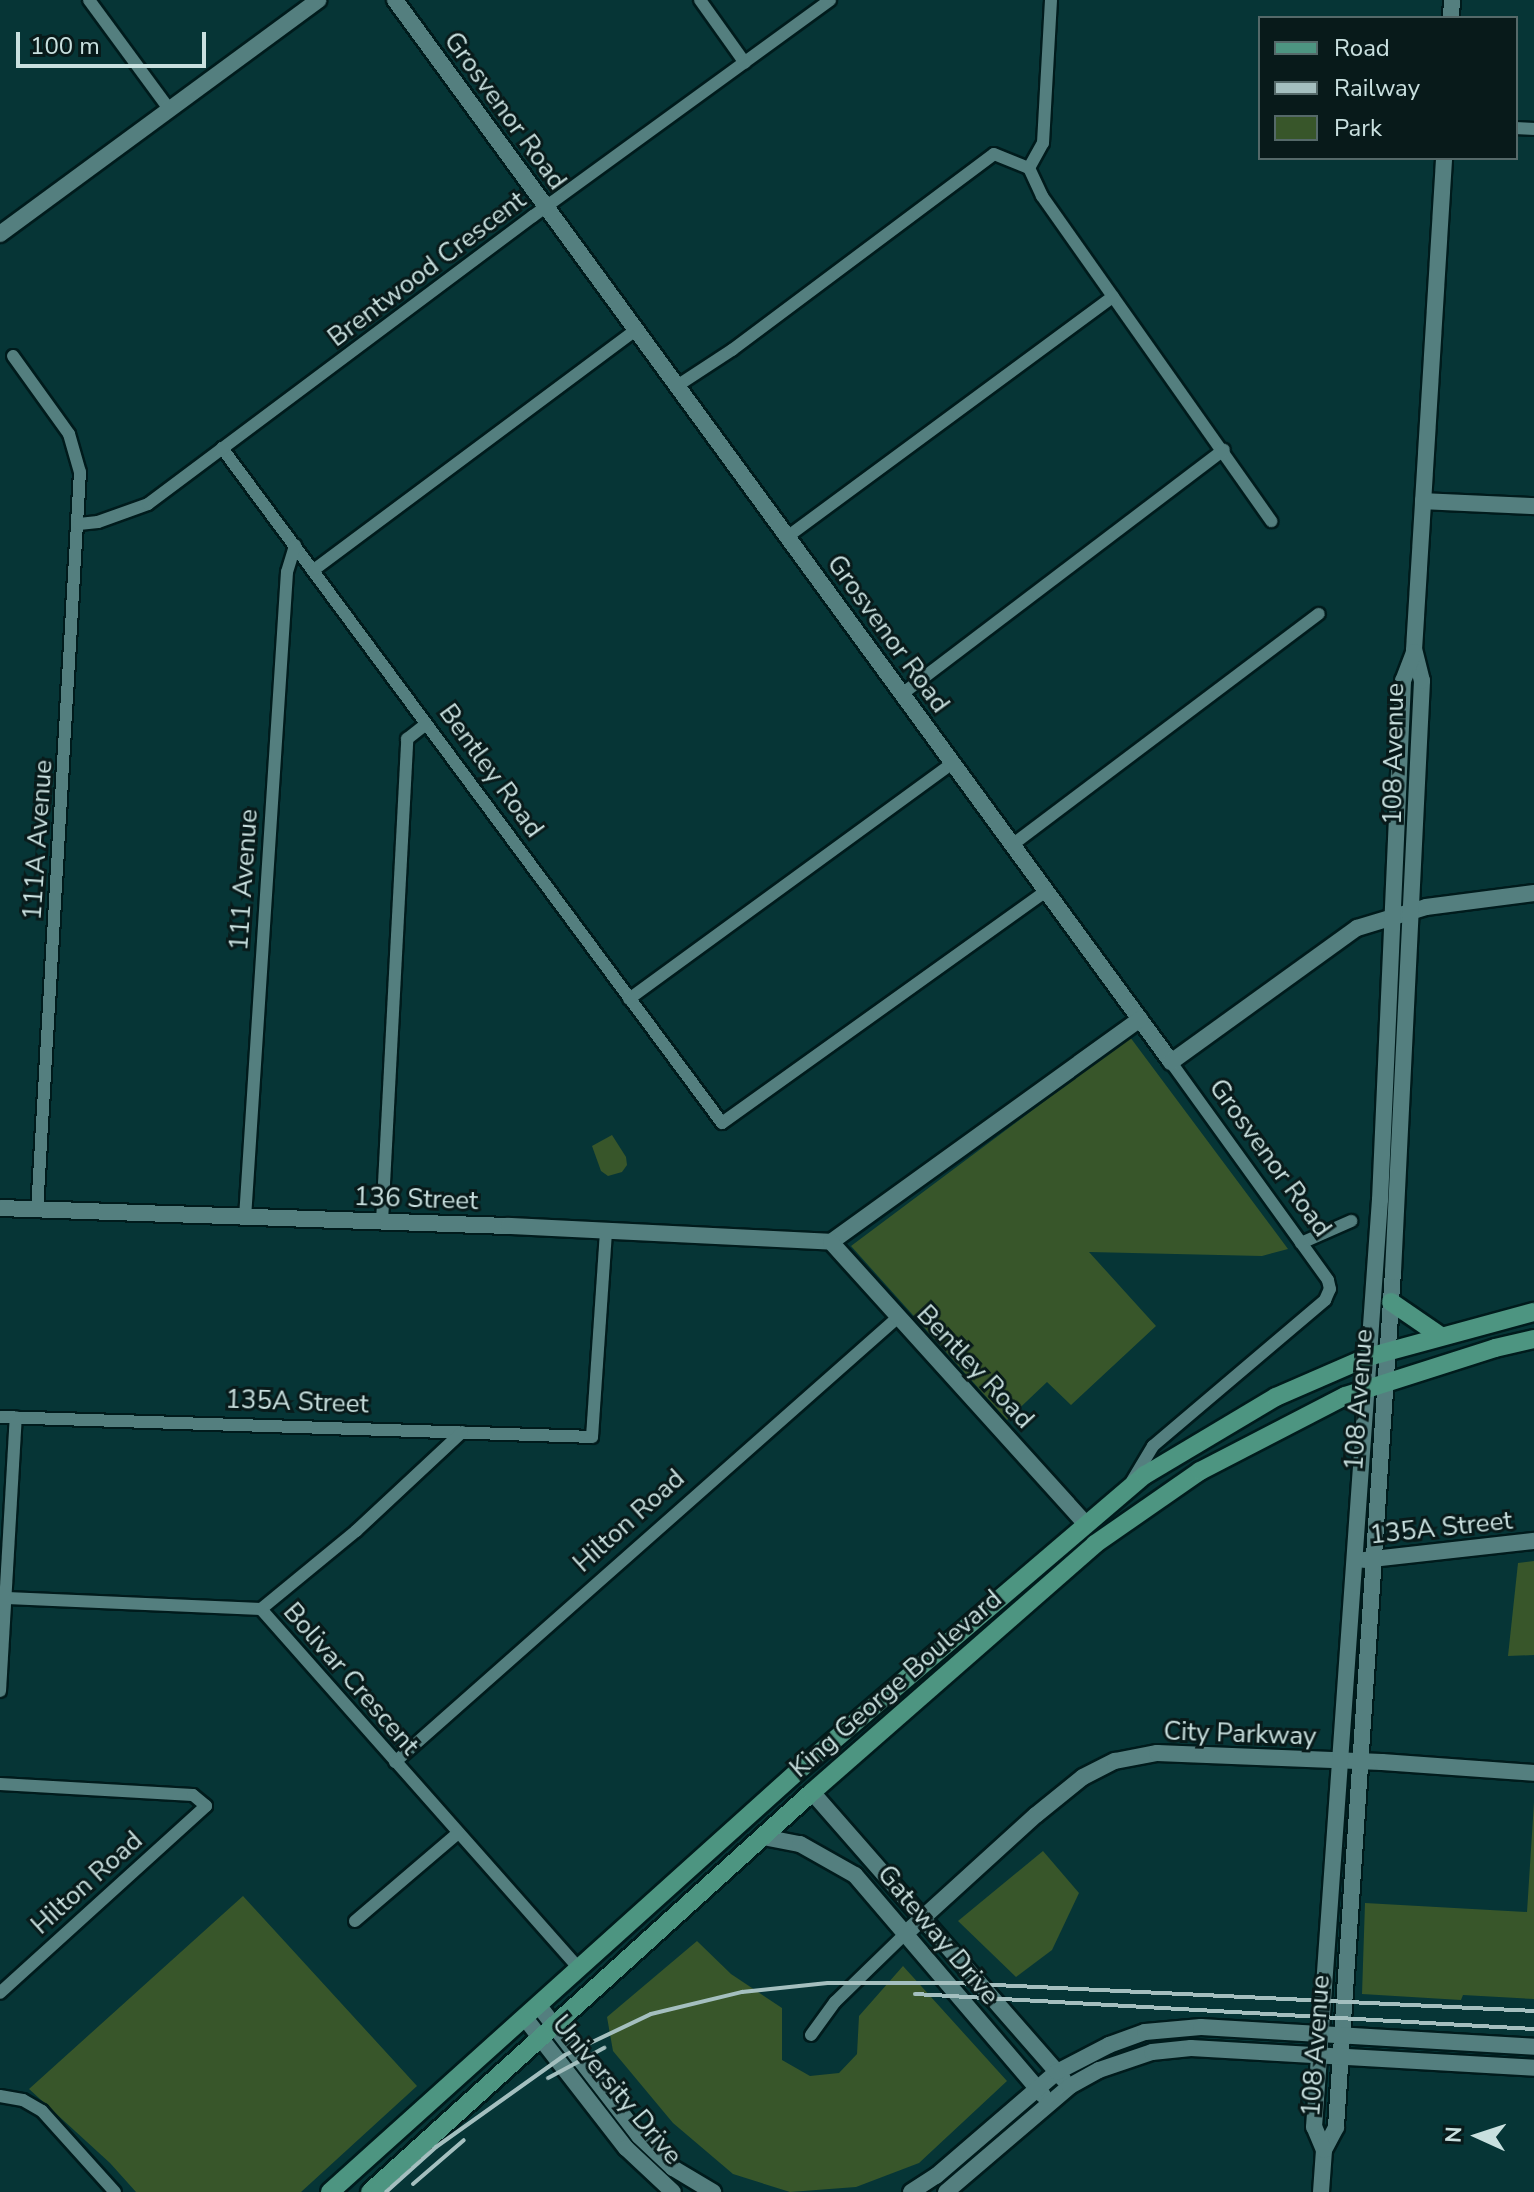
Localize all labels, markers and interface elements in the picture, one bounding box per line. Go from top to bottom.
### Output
scale bar [20,16,210,66]
legend [1258,16,1518,160]
street label: Grosvenor Road [437,26,573,196]
text: 100 m [30,30,100,62]
text: Road [1334,32,1390,64]
text: Railway [1334,72,1420,104]
text: Park [1334,112,1382,144]
street label: Brentwood Crescent [322,184,532,354]
street label: Grosvenor Road [820,549,956,719]
street label: 108 Avenue [1377,683,1411,825]
street label: Bentley Road [432,698,550,844]
street label: 111A Avenue [17,759,59,921]
street label: 111 Avenue [223,808,265,952]
street label: Grosvenor Road [1202,1073,1338,1243]
street label: 136 Street [353,1181,479,1217]
street label: Bentley Road [910,1299,1040,1435]
street label: 108 Avenue [1338,1328,1380,1472]
street label: 135A Street [225,1384,369,1420]
street label: Hilton Road [567,1463,691,1579]
street label: 135A Street [1368,1505,1514,1551]
street label: King George Boulevard [784,1584,1008,1784]
street label: Bolivar Crescent [277,1597,425,1761]
street label: City Parkway [1163,1716,1317,1752]
street label: Hilton Road [25,1825,149,1941]
street label: Gateway Drive [871,1859,1005,2011]
street label: 108 Avenue [1295,1974,1337,2118]
street label: University Drive [545,2009,689,2171]
north arrow [1438,2096,1518,2176]
text: N [1439,2126,1469,2144]

